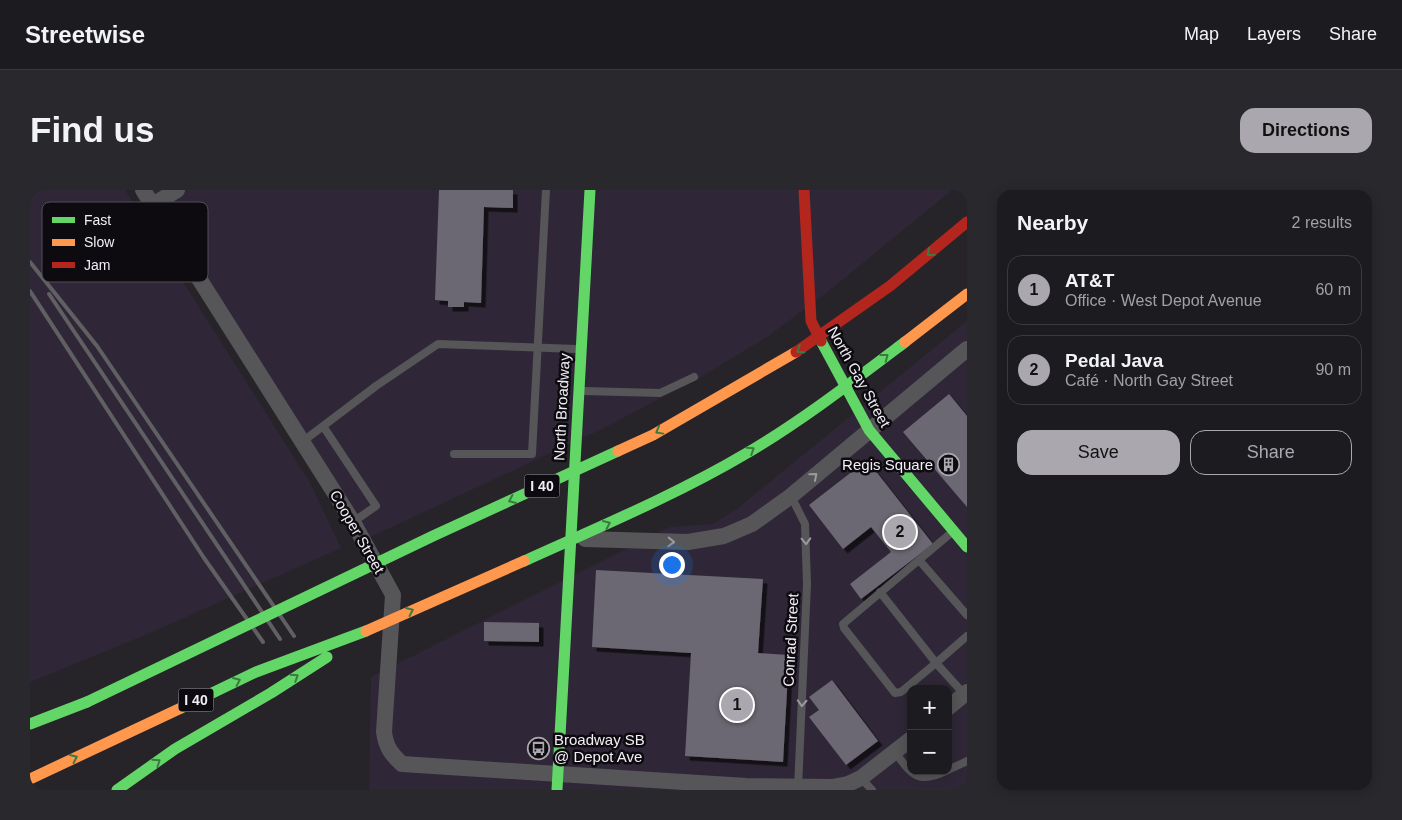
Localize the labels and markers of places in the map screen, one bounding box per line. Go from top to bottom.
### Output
building icon: Regis Square [937,453,961,477]
place label: Regis Square [842,456,933,473]
pin: 2 [884,513,916,551]
pin: 1 [721,686,753,724]
place label: Broadway SB @ Depot Ave [554,731,645,765]
bus stop icon: Broadway SB @ Depot Ave [526,737,550,761]

